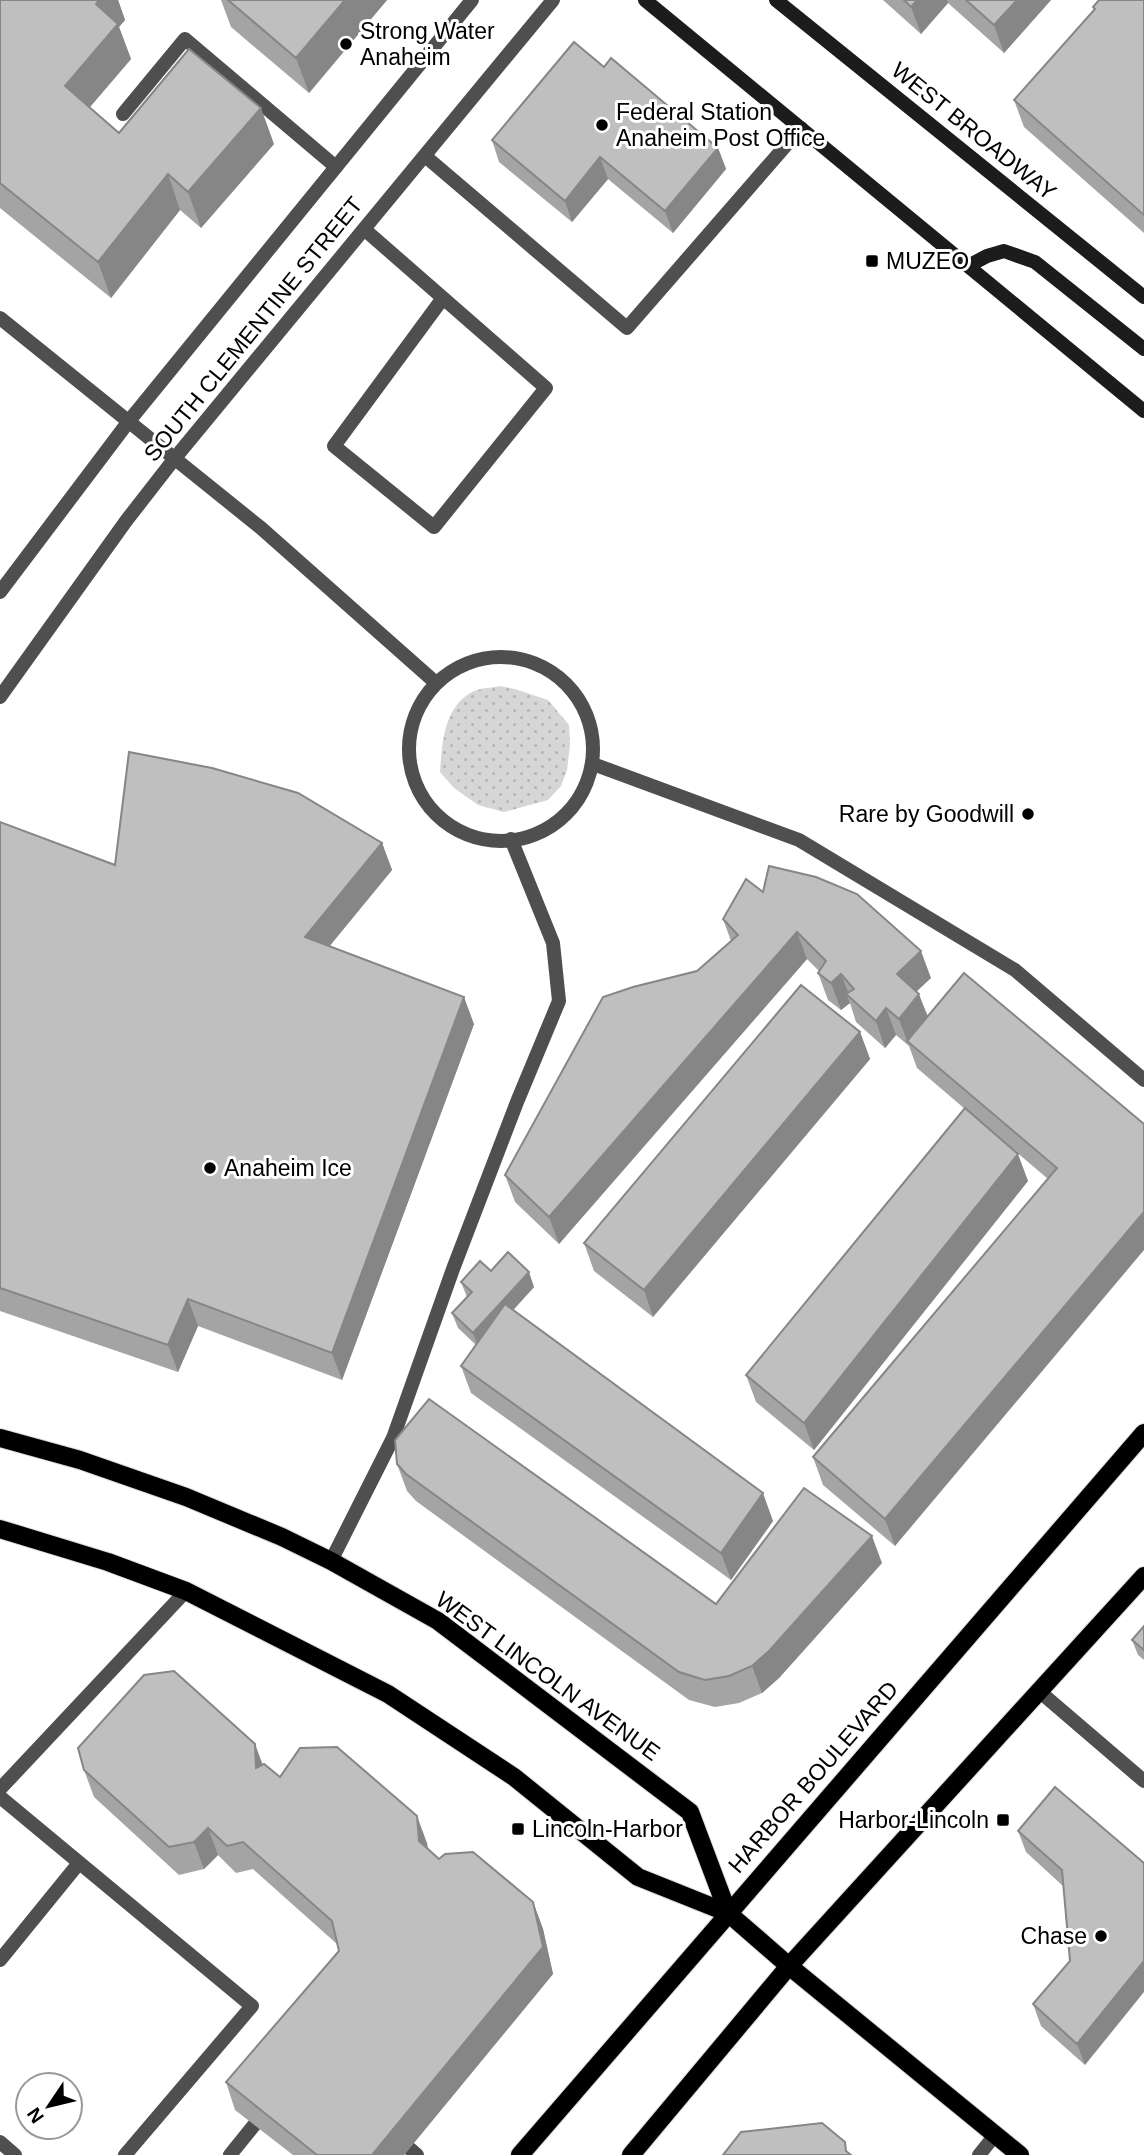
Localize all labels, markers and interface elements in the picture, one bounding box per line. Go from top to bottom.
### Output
place label: Strong Water Anaheim [360,18,495,70]
marker: Strong Water Anaheim [338,36,354,52]
street label: WEST BROADWAY [887,57,1061,205]
place label: Federal Station Anaheim Post Office [616,99,825,151]
marker: Federal Station Anaheim Post Office [594,117,610,133]
street label: SOUTH CLEMENTINE STREET [138,192,368,466]
place label: MUZEO [886,248,969,274]
marker: MUZEO [864,253,880,269]
place label: Rare by Goodwill [839,801,1014,827]
marker: Rare by Goodwill [1020,806,1036,822]
place label: Anaheim Ice [224,1155,352,1181]
marker: Anaheim Ice [202,1160,218,1176]
street label: WEST LINCOLN AVENUE [431,1586,665,1766]
street label: HARBOR BOULEVARD [723,1676,903,1878]
place label: Harbor-Lincoln [838,1807,989,1833]
marker: Harbor-Lincoln [995,1812,1011,1828]
place label: Lincoln-Harbor [532,1816,683,1842]
marker: Lincoln-Harbor [510,1821,526,1837]
place label: Chase [1021,1923,1087,1949]
marker: Chase [1093,1928,1109,1944]
north arrow [14,2071,84,2141]
text: N [23,2104,48,2127]

